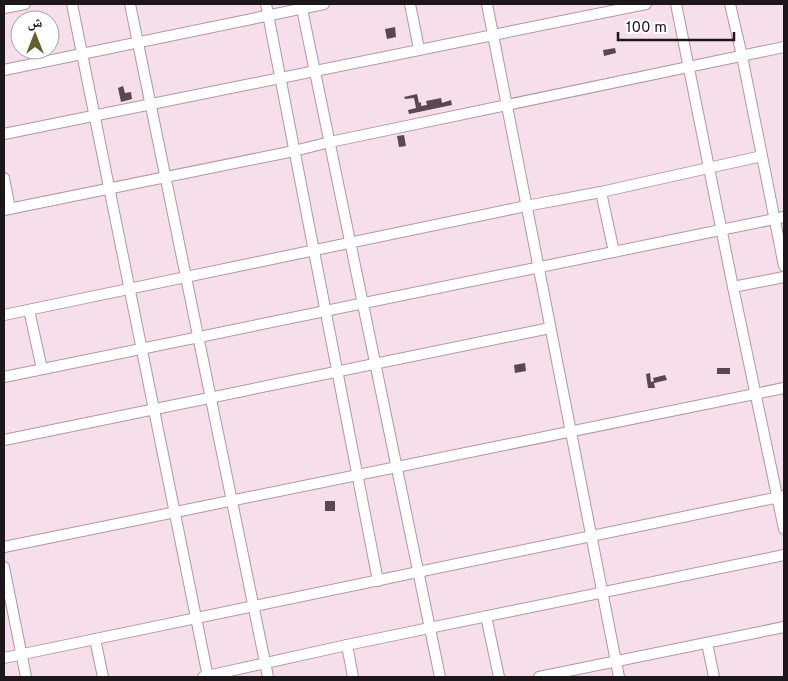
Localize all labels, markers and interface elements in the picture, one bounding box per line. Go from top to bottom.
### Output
north arrow [10,10,60,60]
scale bar [618,10,734,42]
text: ش [28,15,43,32]
text: 100 m [626,19,667,38]

